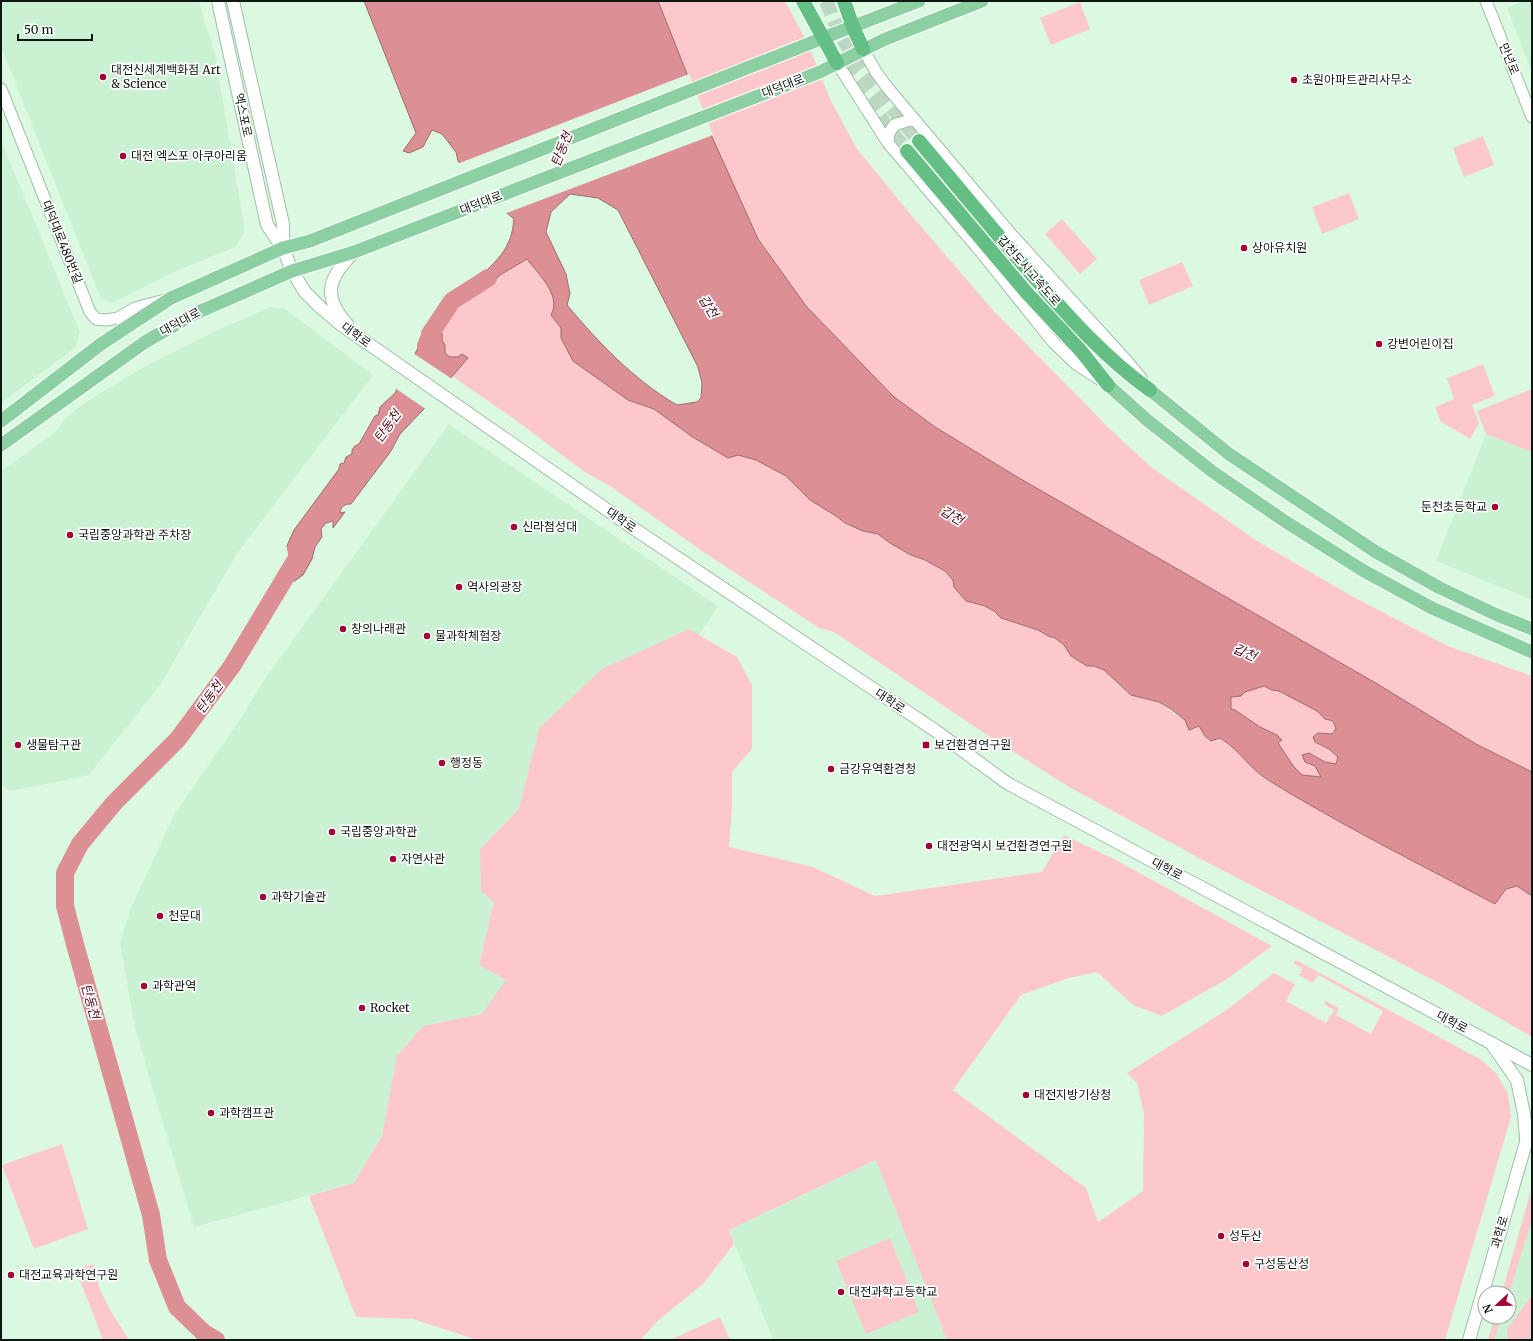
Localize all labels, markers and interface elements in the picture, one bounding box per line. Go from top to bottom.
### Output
scale bar [18,16,92,42]
text: 50 m [24,22,53,37]
street label: 만년로 [1496,41,1523,77]
place label: 대전신세계백화점 Art & Science [111,62,221,91]
street label: 대덕대로 [760,71,806,100]
marker: 대전신세계백화점 Art & Science [98,72,108,82]
place label: 초원아파트관리사무소 [1302,72,1412,87]
marker: 초원아파트관리사무소 [1289,75,1299,85]
street label: 엑스포로 [232,92,255,138]
water label: 탄동천 [547,128,576,169]
place label: 대전 엑스포 아쿠아리움 [131,148,247,163]
marker: 대전 엑스포 아쿠아리움 [118,151,128,161]
street label: 대덕대로 [458,188,504,217]
street label: 대덕대로480번길 [39,198,86,286]
street label: 갑천도시고속도로 [995,232,1064,309]
place label: 상아유치원 [1252,240,1307,255]
marker: 상아유치원 [1239,243,1249,253]
water label: 갑천 [695,292,723,322]
street label: 대덕대로 [157,305,203,339]
street label: 대학로 [338,319,374,350]
place label: 강변어린이집 [1387,336,1453,351]
marker: 강변어린이집 [1374,339,1384,349]
water label: 탄동천 [370,406,405,446]
place label: 둔천초등학교 [1421,499,1487,514]
water label: 갑천 [937,502,967,529]
marker: 둔천초등학교 [1490,502,1500,512]
street label: 대학로 [603,504,639,535]
place label: 신라첨성대 [522,519,577,534]
marker: 신라첨성대 [509,522,519,532]
place label: 국립중앙과학관 주차장 [78,527,191,542]
marker: 국립중앙과학관 주차장 [65,530,75,540]
place label: 역사의광장 [467,579,522,594]
marker: 역사의광장 [454,582,464,592]
place label: 창의나래관 [351,621,406,636]
marker: 창의나래관 [338,624,348,634]
place label: 물과학체험장 [435,628,501,643]
marker: 물과학체험장 [422,631,432,641]
water label: 갑천 [1230,640,1260,666]
water label: 탄동천 [192,677,227,717]
street label: 대학로 [872,685,908,716]
place label: 생물탐구관 [26,737,81,752]
place label: 보건환경연구원 [934,737,1011,752]
marker: 생물탐구관 [13,740,23,750]
marker: 보건환경연구원 [921,740,931,750]
place label: 행정동 [450,755,483,770]
marker: 행정동 [437,758,447,768]
place label: 금강유역환경청 [839,761,916,776]
marker: 금강유역환경청 [826,764,836,774]
place label: 국립중앙과학관 [340,824,417,839]
marker: 국립중앙과학관 [327,827,337,837]
place label: 대전광역시 보건환경연구원 [937,838,1072,853]
marker: 대전광역시 보건환경연구원 [924,841,934,851]
place label: 자연사관 [401,851,445,866]
marker: 자연사관 [388,854,398,864]
street label: 대학로 [1149,854,1185,883]
place label: 과학기술관 [271,889,326,904]
marker: 과학기술관 [258,892,268,902]
place label: 천문대 [168,908,201,923]
marker: 천문대 [155,911,165,921]
place label: 과학관역 [152,978,196,993]
marker: 과학관역 [139,981,149,991]
water label: 탄동천 [77,982,104,1022]
place label: Rocket [370,1000,410,1015]
marker: Rocket [357,1003,367,1013]
street label: 대학로 [1434,1007,1470,1036]
place label: 대전지방기상청 [1034,1087,1111,1102]
marker: 대전지방기상청 [1021,1090,1031,1100]
place label: 과학캠프관 [219,1105,274,1120]
marker: 과학캠프관 [206,1108,216,1118]
street label: 과학로 [1488,1214,1511,1250]
place label: 성두산 [1229,1228,1262,1243]
marker: 성두산 [1216,1231,1226,1241]
place label: 구성동산성 [1254,1256,1309,1271]
marker: 구성동산성 [1241,1259,1251,1269]
place label: 대전교육과학연구원 [19,1267,118,1282]
marker: 대전교육과학연구원 [6,1270,16,1280]
place label: 대전과학고등학교 [849,1284,937,1299]
north arrow [1477,1285,1517,1325]
marker: 대전과학고등학교 [836,1287,846,1297]
text: N [1479,1302,1496,1315]

